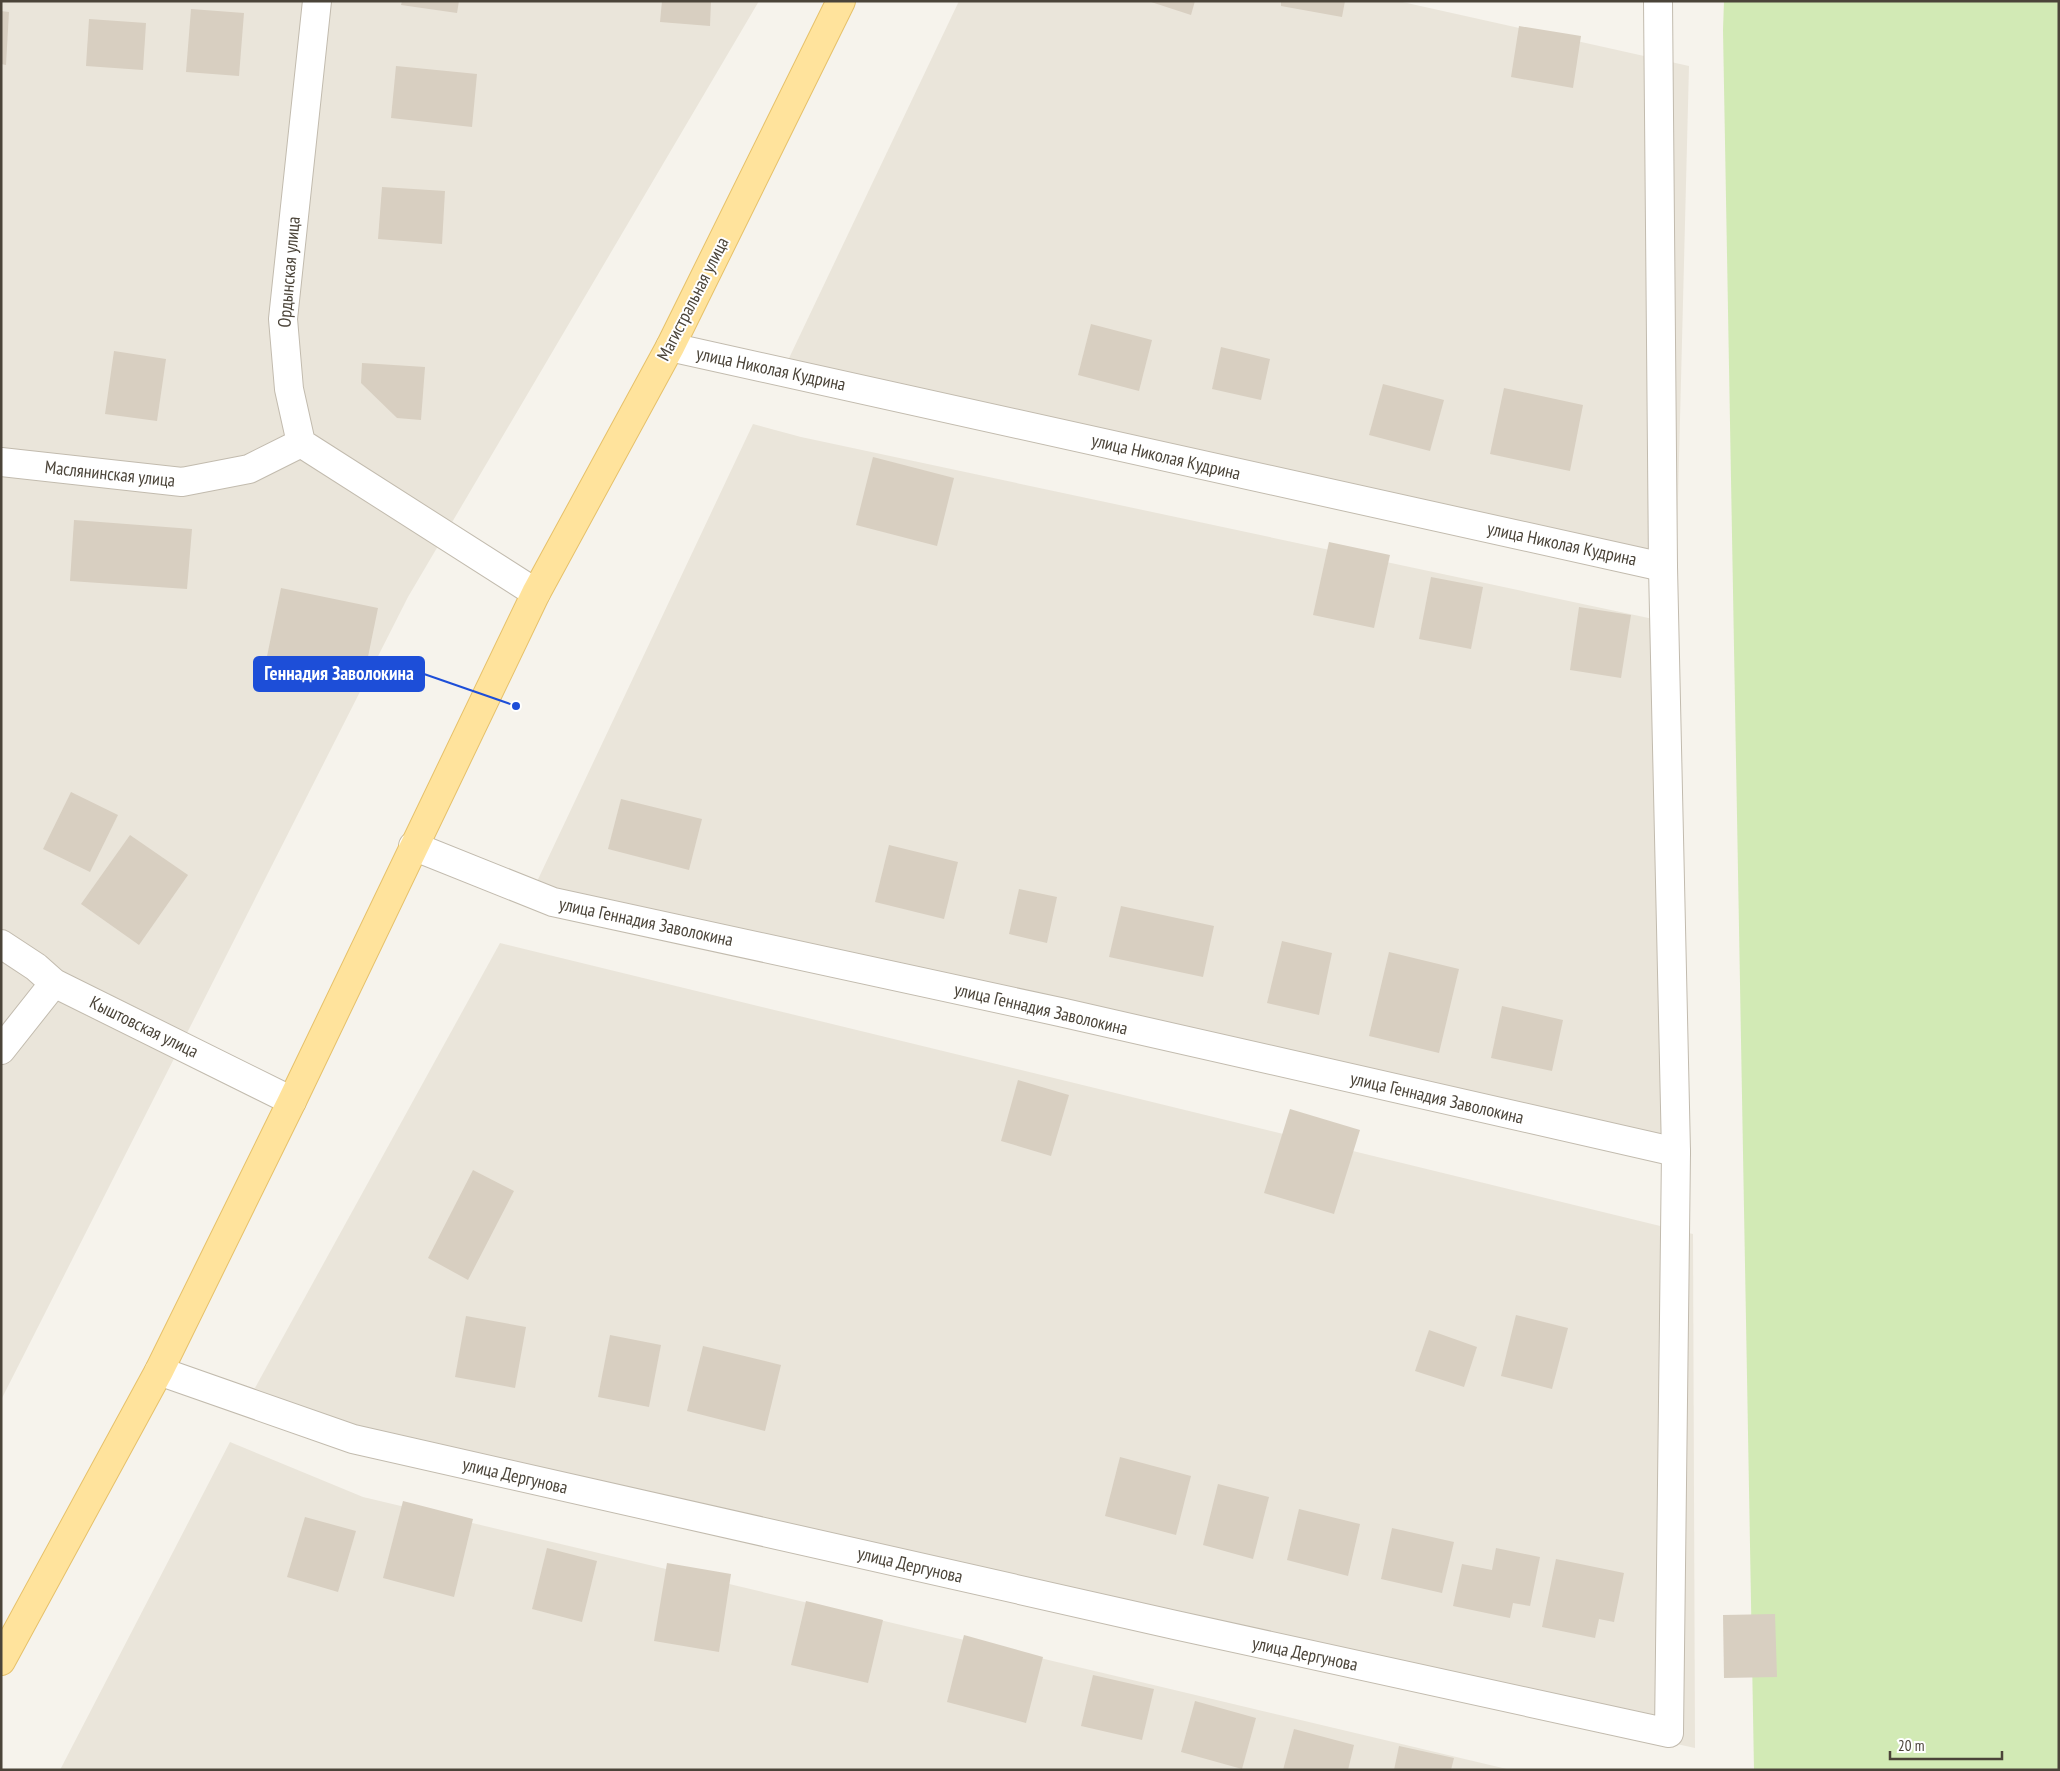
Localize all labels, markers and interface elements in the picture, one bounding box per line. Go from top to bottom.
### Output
street label: Ордынская улица [272,216,305,328]
street label: Магистральная улица [652,233,734,364]
street label: улица Николая Кудрина [694,341,848,396]
street label: улица Николая Кудрина [1089,428,1243,485]
street label: Маслянинская улица [44,455,176,492]
street label: улица Николая Кудрина [1485,516,1639,571]
callout: Геннадия Заволокина [254,657,424,691]
text: Геннадия Заволокина [264,661,414,685]
street label: улица Геннадия Заволокина [557,892,735,951]
street label: улица Геннадия Заволокина [952,977,1130,1040]
street label: Кыштовская улица [86,990,202,1063]
street label: улица Геннадия Заволокина [1348,1066,1526,1129]
street label: улица Дергунова [460,1452,570,1499]
street label: улица Дергунова [855,1541,965,1588]
street label: улица Дергунова [1250,1631,1360,1676]
scale bar [1890,1728,2002,1760]
text: 20 m [1898,1736,1924,1755]

